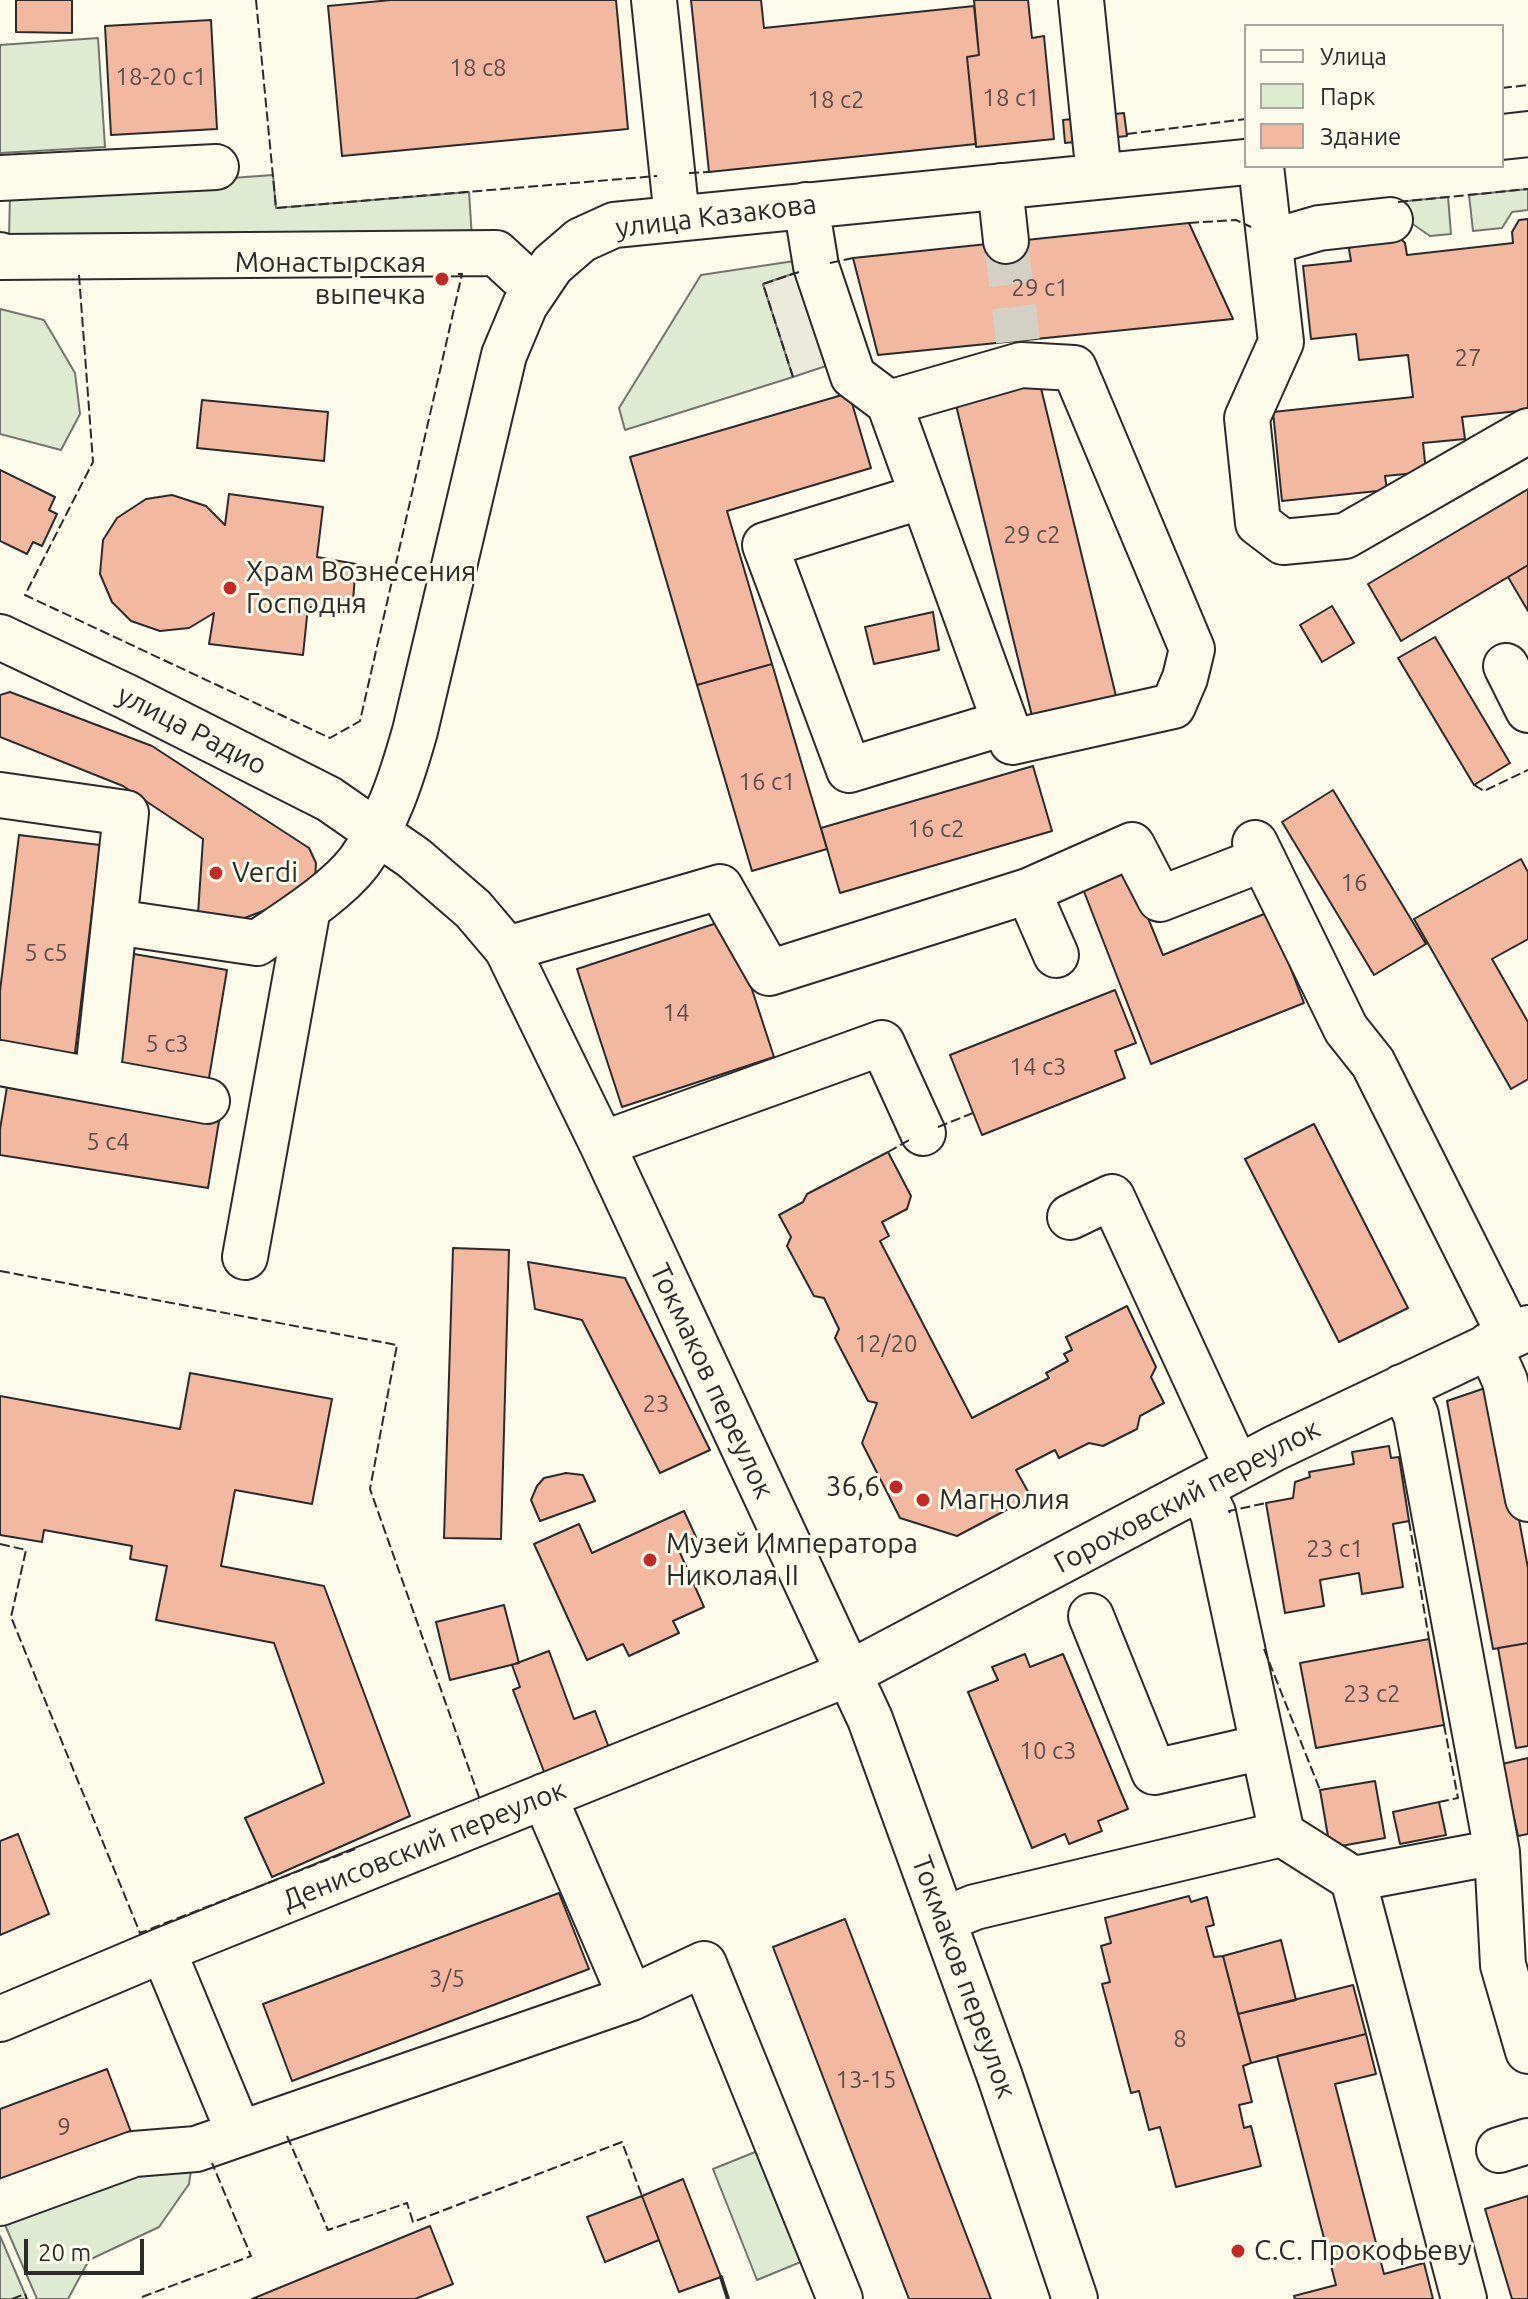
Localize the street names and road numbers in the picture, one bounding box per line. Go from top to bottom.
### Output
street label: улица Казакова [614,187,818,245]
street label: улица Радио [112,678,272,782]
street label: Токмаков переулок [643,1258,781,1504]
street label: Гороховский переулок [1048,1412,1326,1580]
street label: Денисовский переулок [277,1773,571,1917]
street label: Токмаков переулок [905,1851,1023,2103]

